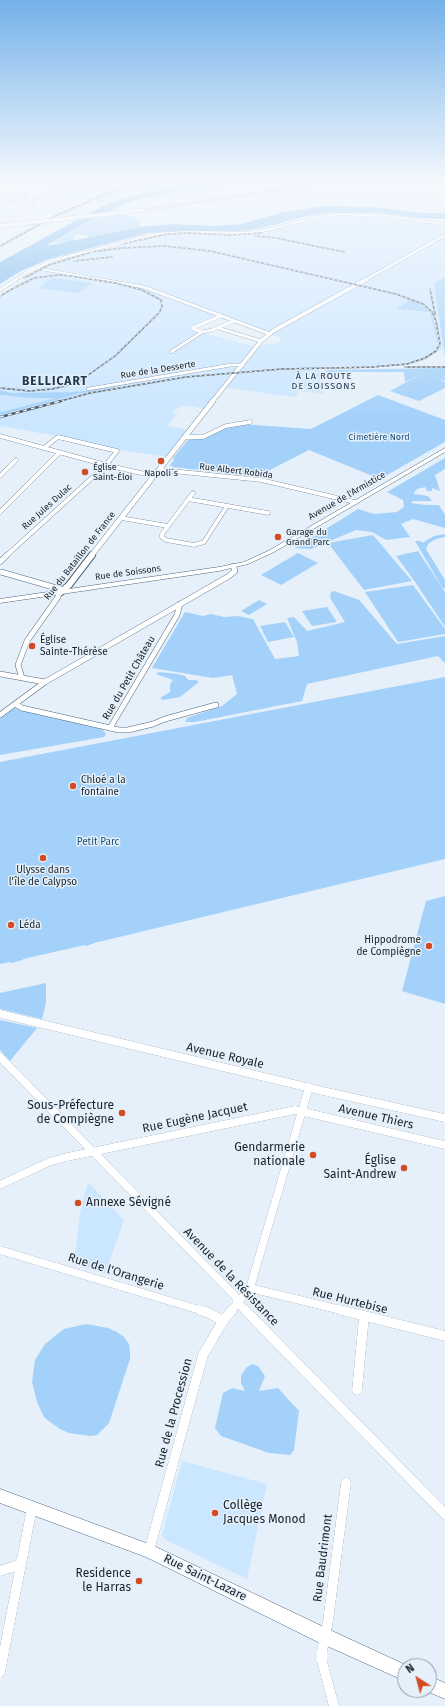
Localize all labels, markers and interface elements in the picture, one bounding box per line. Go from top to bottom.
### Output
street label: Rue de la Desserte [120,359,196,381]
district label: À LA ROUTE DE SOISSONS [292,371,356,392]
district label: BELLICART [22,375,88,389]
park label: Cimetière Nord [348,432,410,442]
marker: Napoli´s [156,456,166,466]
street label: Rue Albert Robida [199,461,273,481]
place label: Église Saint-Éloi [93,462,132,483]
marker: Église Saint-Éloi [80,467,90,477]
place label: Napoli´s [144,468,178,478]
street label: Avenue de l'Armistice [307,470,387,522]
street label: Rue Jules Dulac [20,482,74,532]
street label: Rue du Bataillon de France [42,510,118,602]
place label: Garage du Grand Parc [286,527,330,548]
marker: Garage du Grand Parc [273,532,283,542]
street label: Rue de Soissons [94,563,162,583]
place label: Église Sainte-Thérèse [40,634,108,658]
street label: Rue du Petit Château [100,634,158,722]
marker: Église Sainte-Thérèse [27,641,37,651]
place label: Chloé a la fontaine [81,774,126,798]
marker: Chloé a la fontaine [68,781,78,791]
park label: Petit Parc [77,836,119,848]
marker: Ulysse dans l'île de Calypso [38,853,48,863]
place label: Ulysse dans l'île de Calypso [9,864,77,888]
place label: Léda [19,919,41,931]
marker: Léda [6,920,16,930]
place label: Hippodrome de Compiègne [356,934,421,958]
marker: Hippodrome de Compiègne [424,941,434,951]
street label: Avenue Royale [185,1040,265,1072]
place label: Sous-Préfecture de Compiègne [27,1099,114,1127]
street label: Rue Eugène Jacquet [141,1100,249,1136]
street label: Avenue Thiers [337,1101,415,1133]
marker: Sous-Préfecture de Compiègne [117,1108,127,1118]
place label: Gendarmerie nationale [234,1141,305,1169]
marker: Gendarmerie nationale [308,1150,318,1160]
place label: Église Saint-Andrew [323,1154,396,1182]
marker: Église Saint-Andrew [399,1163,409,1173]
place label: Annexe Sévigné [86,1196,171,1210]
marker: Annexe Sévigné [73,1198,83,1208]
street label: Avenue de la Résistance [180,1225,282,1329]
street label: Rue de l'Orangerie [66,1250,166,1294]
street label: Rue Hurtebise [311,1285,389,1317]
street label: Rue de la Procession [152,1357,196,1469]
place label: Collège Jacques Monod [223,1499,306,1527]
marker: Collège Jacques Monod [210,1508,220,1518]
street label: Rue Baudrimont [310,1513,336,1603]
street label: Rue Saint-Lazare [161,1552,249,1604]
place label: Residence le Harras [76,1567,131,1595]
marker: Residence le Harras [134,1576,144,1586]
north arrow [397,1658,437,1698]
text: N [403,1661,417,1676]

